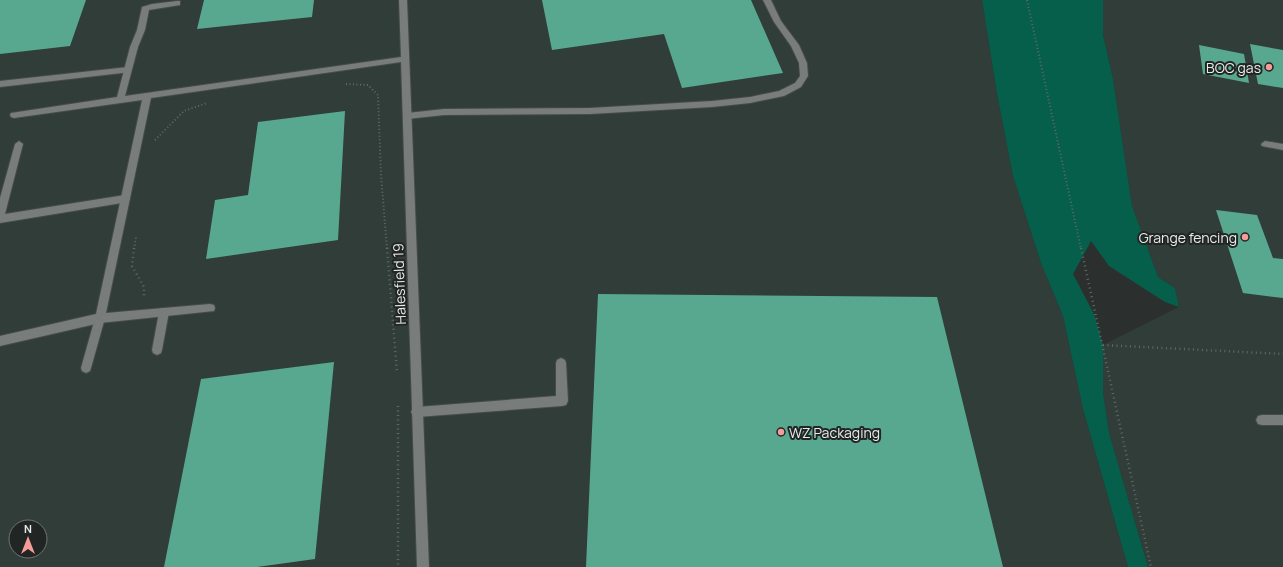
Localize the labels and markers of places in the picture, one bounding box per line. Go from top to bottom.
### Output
place label: BOC gas [1206,58,1261,77]
marker: BOC gas [1264,62,1274,72]
place label: Grange fencing [1139,228,1237,247]
marker: Grange fencing [1240,232,1250,242]
place label: WZ Packaging [789,423,880,442]
marker: WZ Packaging [776,427,786,437]

